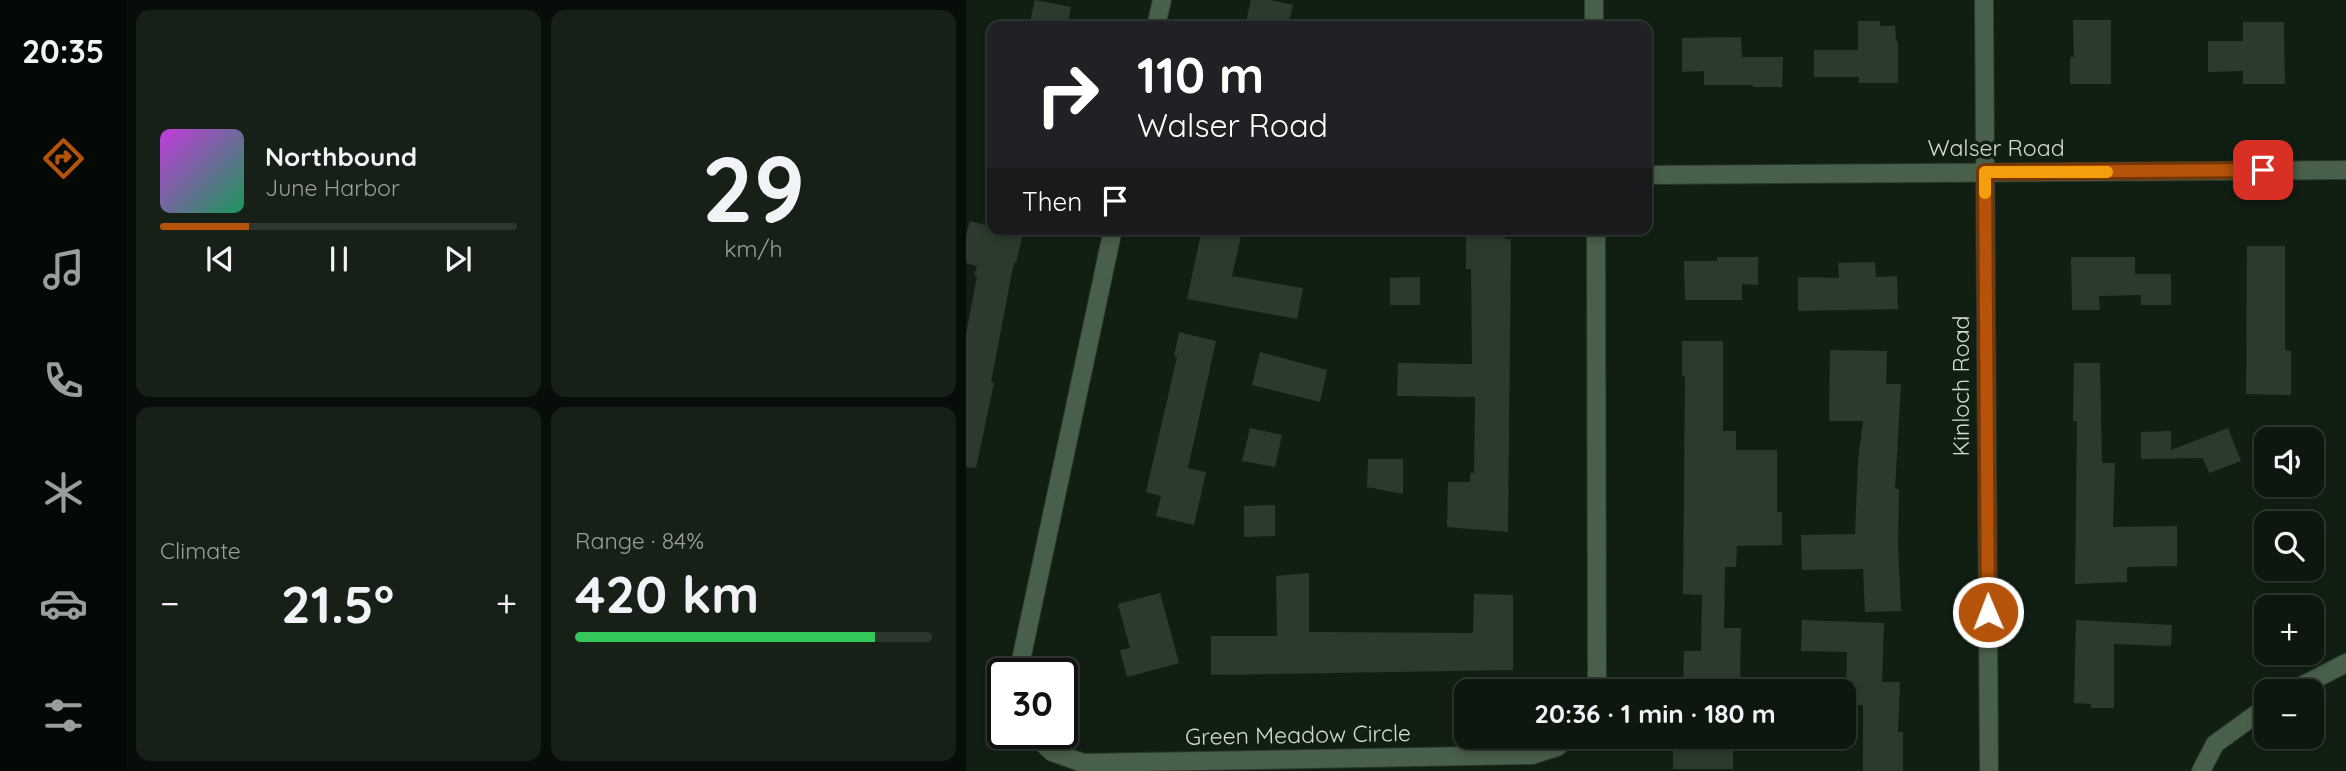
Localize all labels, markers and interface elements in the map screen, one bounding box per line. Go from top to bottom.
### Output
text: 20:35 [22,31,104,71]
text: 110 m [1137,44,1264,105]
icon: right [1022,49,1113,140]
text: Walser Road [1137,105,1328,145]
text: 29 [702,131,805,245]
street label: Walser Road [1927,133,2065,162]
icon: directions [39,134,88,183]
text: Northbound [265,140,417,173]
pin [2233,140,2293,200]
icon: arrive [2244,151,2282,189]
text: June Harbor [265,173,400,202]
icon: arrive [1096,182,1134,220]
text: Then [1022,185,1082,218]
text: km/h [724,234,783,263]
icon: previous [201,240,239,278]
icon: pause [320,240,358,278]
icon: next [439,240,477,278]
icon: music [39,245,88,294]
street label: Kinloch Road [1946,315,1975,457]
icon: phone [39,356,88,405]
map controls [2254,427,2324,749]
button: sound [2254,427,2324,497]
icon: climate [39,468,88,517]
button: search [2254,511,2324,581]
text: Range · 84% [575,526,704,555]
text: Climate [160,536,241,565]
text: 420 km [575,561,759,626]
text: 21.5° [281,571,394,636]
position arrow [1951,575,2025,649]
icon: car [39,579,88,628]
text: − [160,579,180,627]
text: + [496,579,517,627]
button: + [2254,595,2324,665]
speed limit sign: 30 [987,658,1078,749]
button: − [2254,679,2324,749]
icon: filters [39,691,88,740]
text: 20:36 · 1 min · 180 m [1534,697,1776,730]
street label: Green Meadow Circle [1185,718,1411,751]

